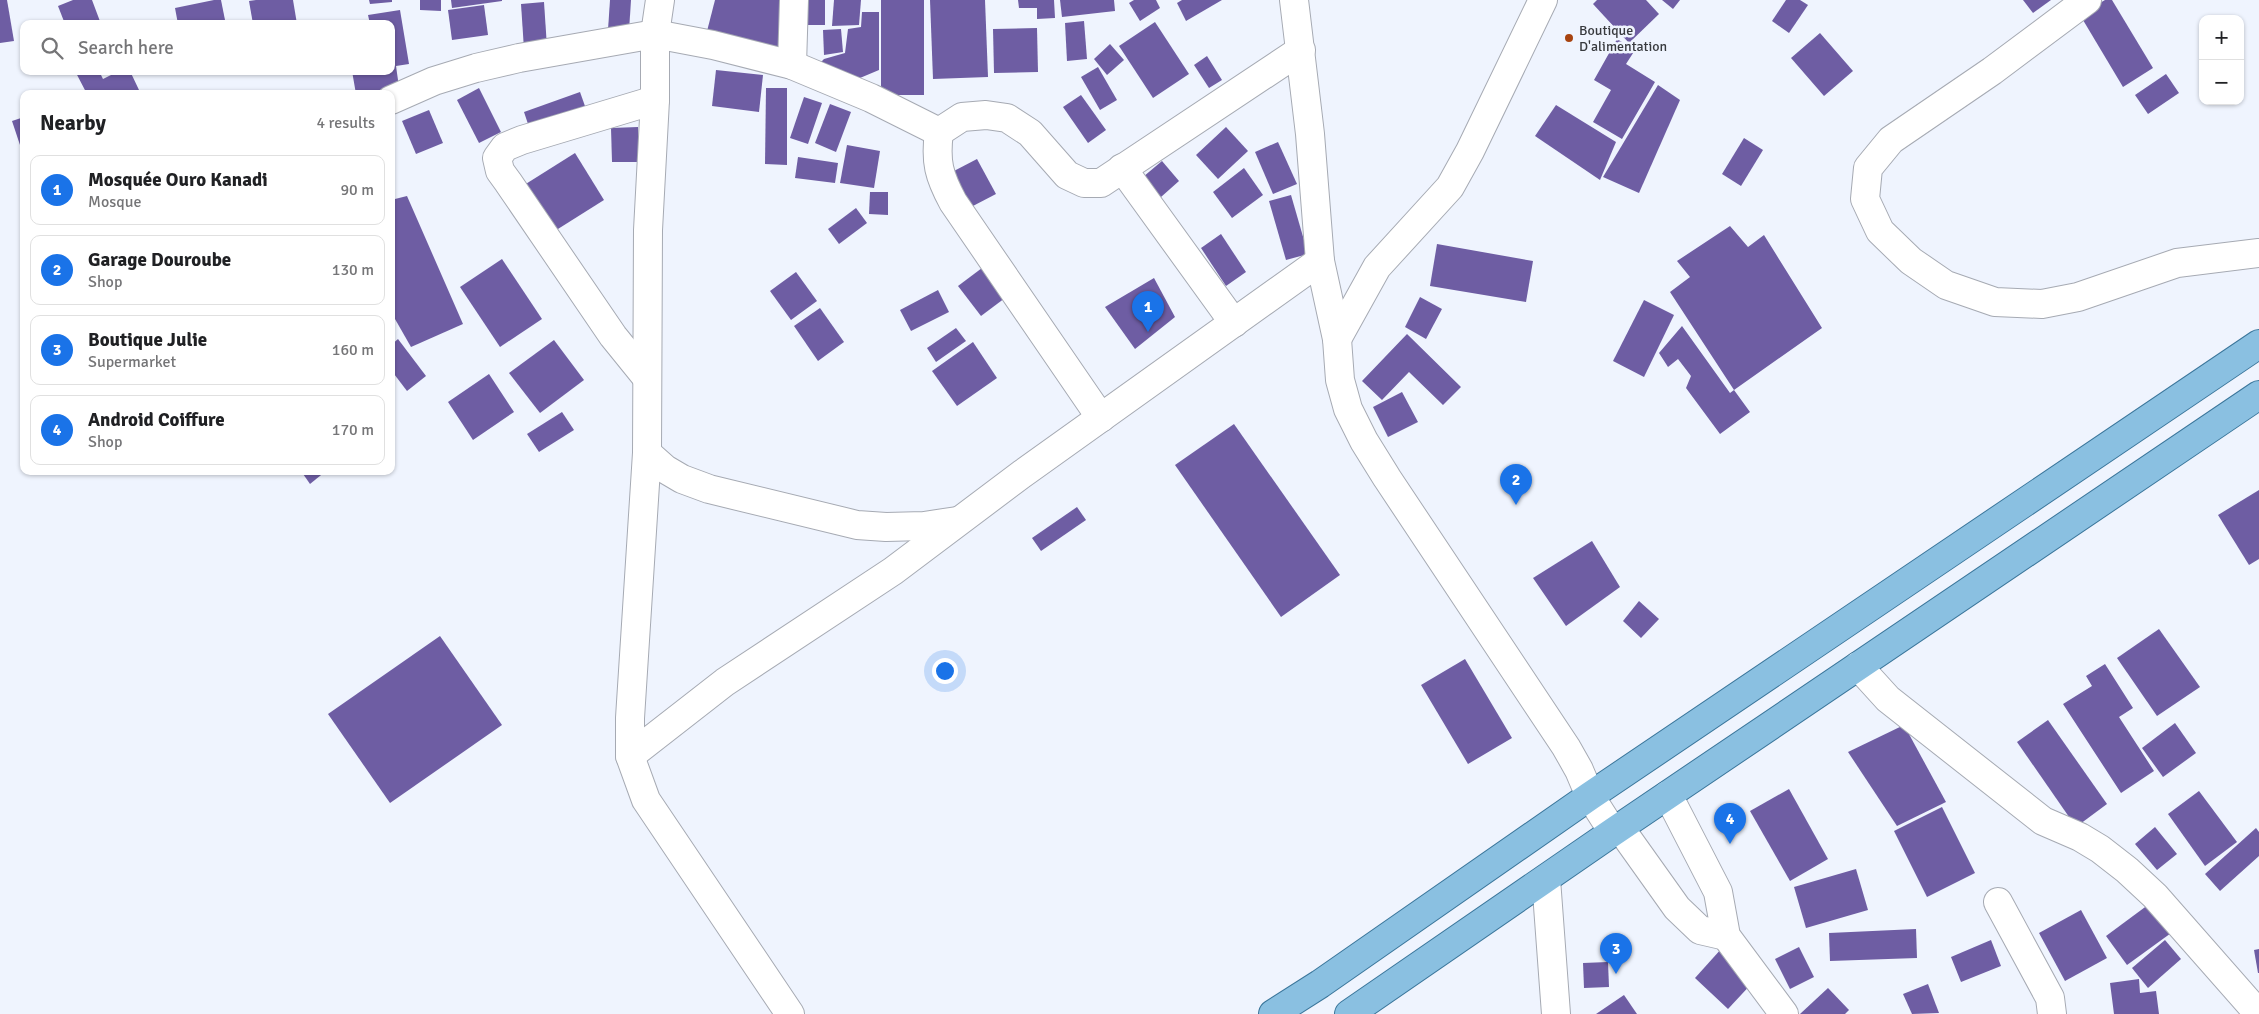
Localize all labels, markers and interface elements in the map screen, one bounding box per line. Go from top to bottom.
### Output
map controls [2199,15,2244,105]
button: + [2199,15,2244,60]
search box [20,20,395,75]
place label: Boutique D'alimentation [1579,22,1667,55]
marker: Boutique D'alimentation [1563,32,1575,44]
icon: search [38,34,66,62]
text: Search here [78,36,174,60]
button: − [2199,60,2244,105]
text: Nearby [40,110,106,136]
text: 4 results [316,113,375,133]
text: Mosquée Ouro Kanadi [88,168,268,192]
text: 1 [53,180,61,200]
text: 90 m [340,180,374,200]
text: Mosque [88,192,141,212]
text: Garage Douroube [88,248,231,272]
text: 2 [53,260,61,280]
text: 130 m [332,260,374,280]
text: Shop [88,272,122,292]
pin: 1 [1132,291,1164,332]
text: Boutique Julie [88,328,207,352]
text: 3 [53,340,61,360]
text: 160 m [332,340,374,360]
text: Supermarket [88,352,176,372]
text: Android Coiffure [88,408,225,432]
text: 4 [53,420,61,440]
text: 170 m [332,420,374,440]
text: Shop [88,432,122,452]
pin: 2 [1500,464,1532,505]
your location [932,658,958,684]
pin: 4 [1714,803,1746,844]
pin: 3 [1600,933,1632,974]

